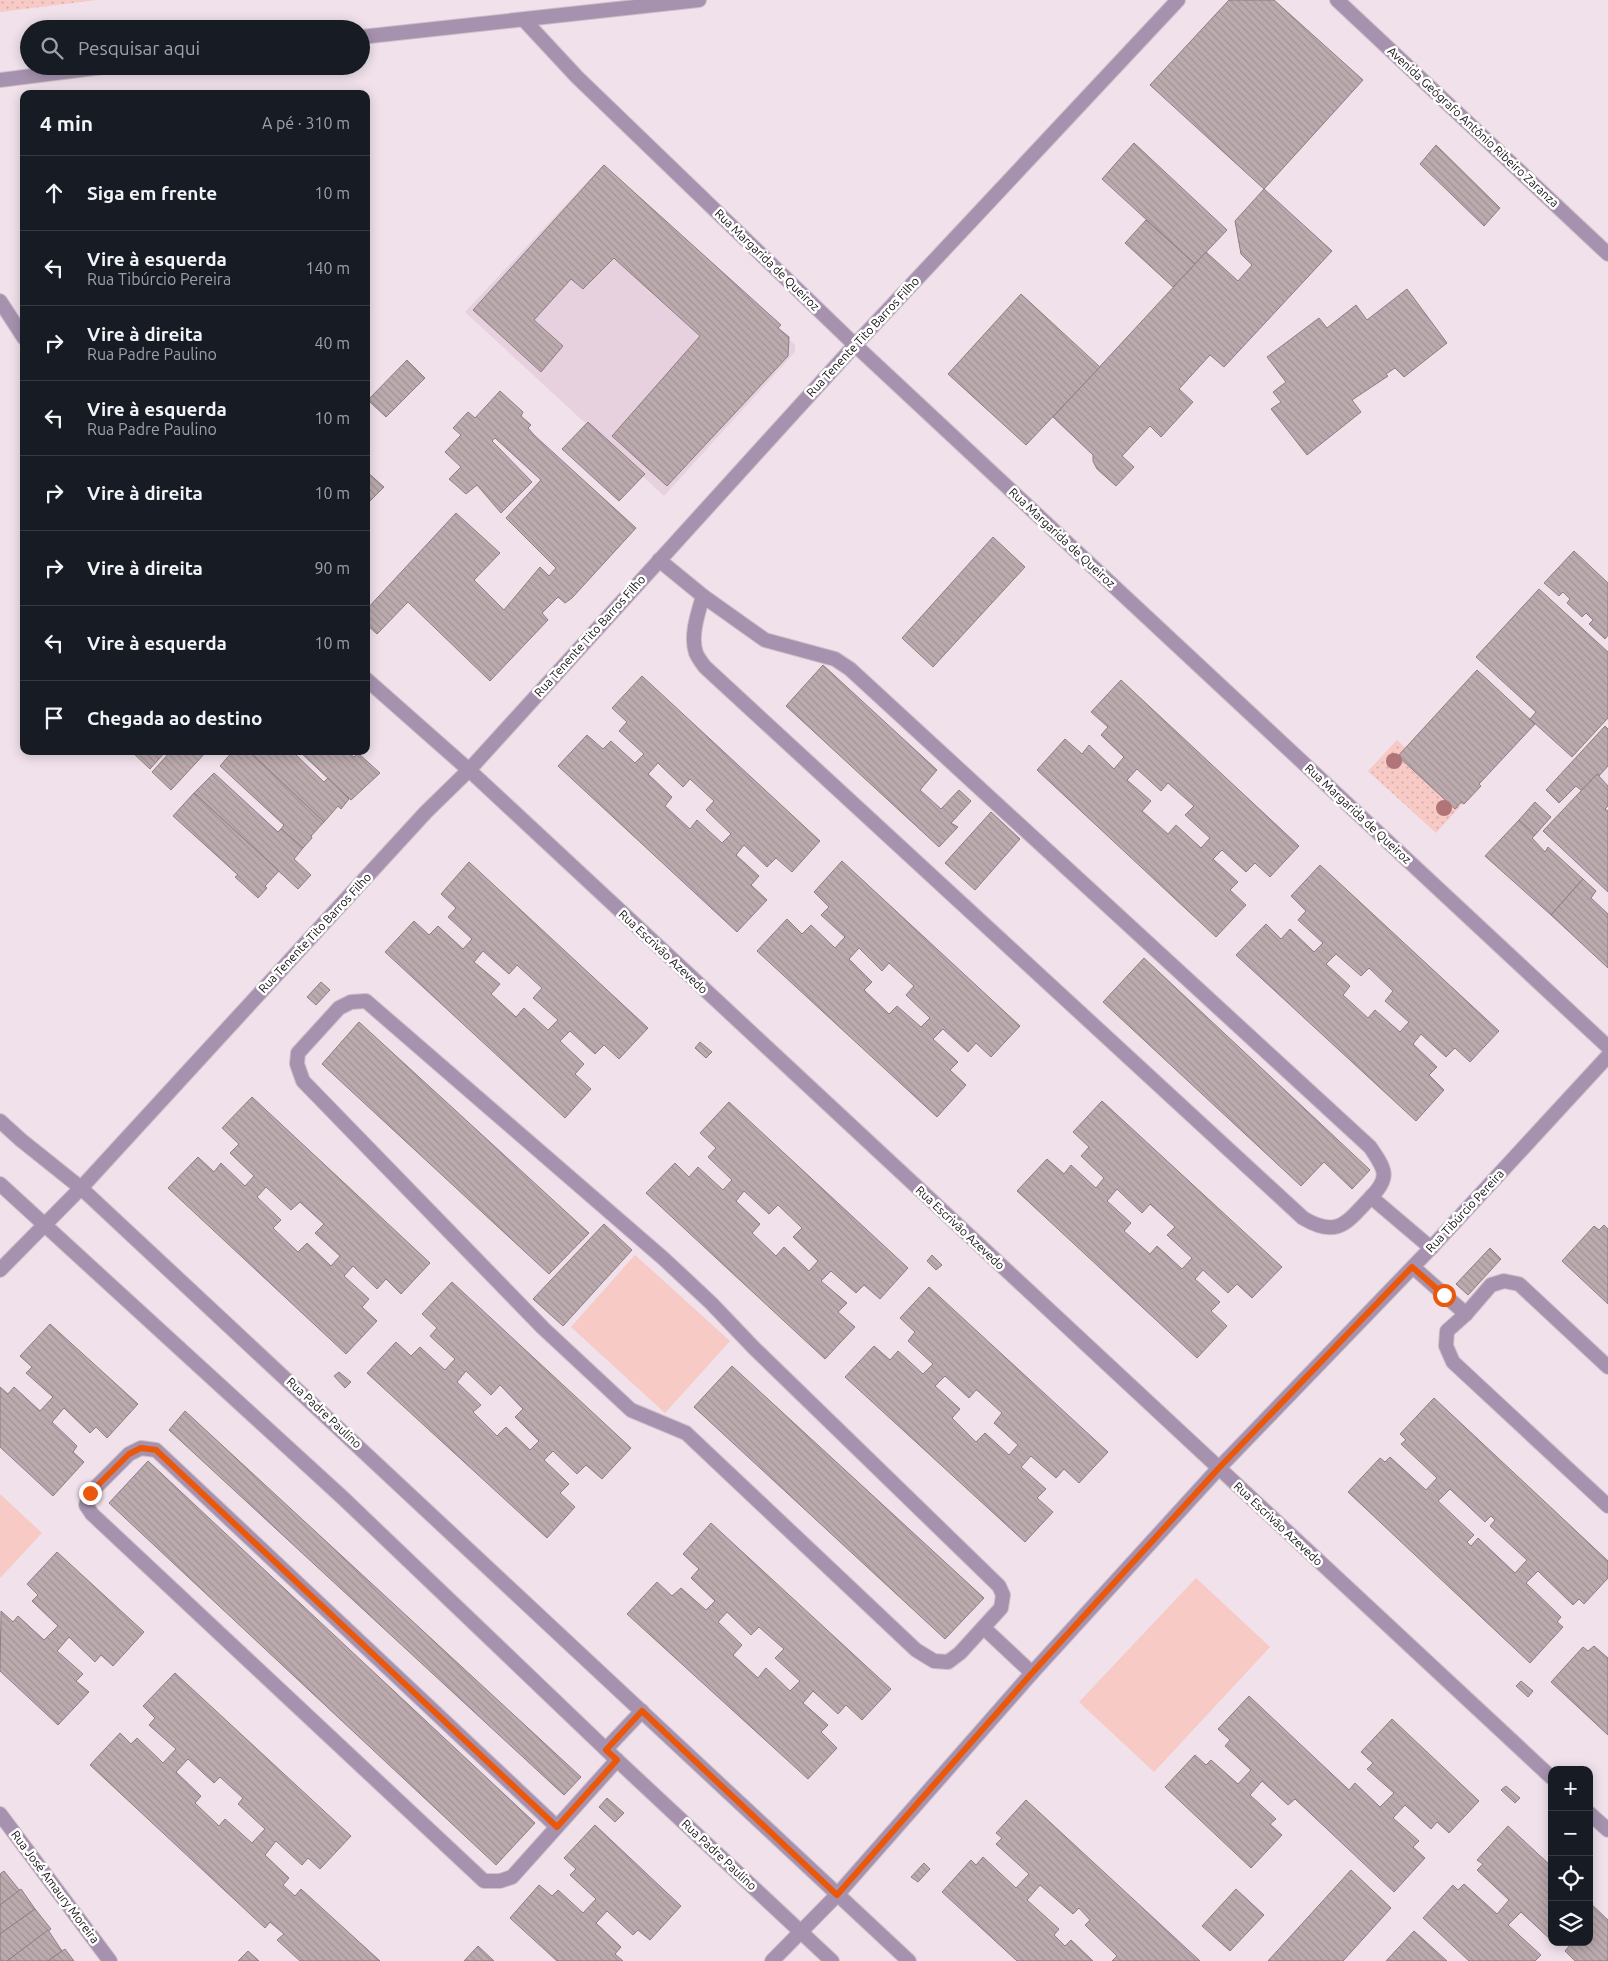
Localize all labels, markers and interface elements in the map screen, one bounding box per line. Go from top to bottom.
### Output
search box [20,20,370,75]
icon: search [38,34,66,62]
text: Pesquisar aqui [78,37,200,59]
street label: Avenida Geógrafo Antônio Ribeiro Zaranza [1385,44,1561,209]
text: 4 min [40,111,93,135]
text: A pé · 310 m [262,114,350,132]
icon: ahead [40,179,68,207]
text: Siga em frente [87,182,217,204]
text: 10 m [314,184,350,202]
street label: Rua Margarida de Queiroz [713,206,823,313]
text: Vire à esquerda [87,248,227,270]
icon: left [40,254,68,282]
text: 140 m [305,259,350,277]
text: Rua Tibúrcio Pereira [87,270,231,288]
street label: Rua Tenente Tito Barros Filho [804,274,922,399]
text: Vire à direita [87,323,203,345]
icon: right [40,329,68,357]
text: 40 m [314,334,350,352]
text: Rua Padre Paulino [87,345,217,363]
text: Vire à esquerda [87,398,227,420]
icon: left [40,404,68,432]
text: 10 m [314,409,350,427]
text: Rua Padre Paulino [87,420,217,438]
icon: right [40,479,68,507]
text: Vire à direita [87,482,203,504]
text: 10 m [314,484,350,502]
street label: Rua Margarida de Queiroz [1007,485,1118,590]
icon: right [40,554,68,582]
text: Vire à direita [87,557,203,579]
text: 90 m [314,559,350,577]
street label: Rua Tenente Tito Barros Filho [532,572,648,699]
icon: left [40,629,68,657]
text: Vire à esquerda [87,632,227,654]
text: 10 m [314,634,350,652]
icon: arrive [40,704,68,732]
text: Chegada ao destino [87,707,263,729]
street label: Rua Margarida de Queiroz [1303,761,1414,866]
street label: Rua Tenente Tito Barros Filho [256,870,374,995]
street label: Rua Escrivão Azevedo [616,907,710,996]
street label: Rua Tibúrcio Pereira [1423,1167,1506,1255]
street label: Rua Escrivão Azevedo [913,1183,1007,1272]
route start [1433,1284,1456,1307]
street label: Rua Padre Paulino [284,1375,364,1451]
street label: Rua Escrivão Azevedo [1231,1479,1325,1568]
route end [79,1482,102,1505]
map controls [1548,1766,1593,1946]
button: + [1548,1766,1593,1811]
button: − [1548,1811,1593,1856]
street label: Rua Padre Paulino [679,1817,759,1893]
street label: Rua José Amaury Moreira [9,1828,102,1946]
button: locate [1548,1856,1593,1901]
button: layers [1548,1901,1593,1946]

